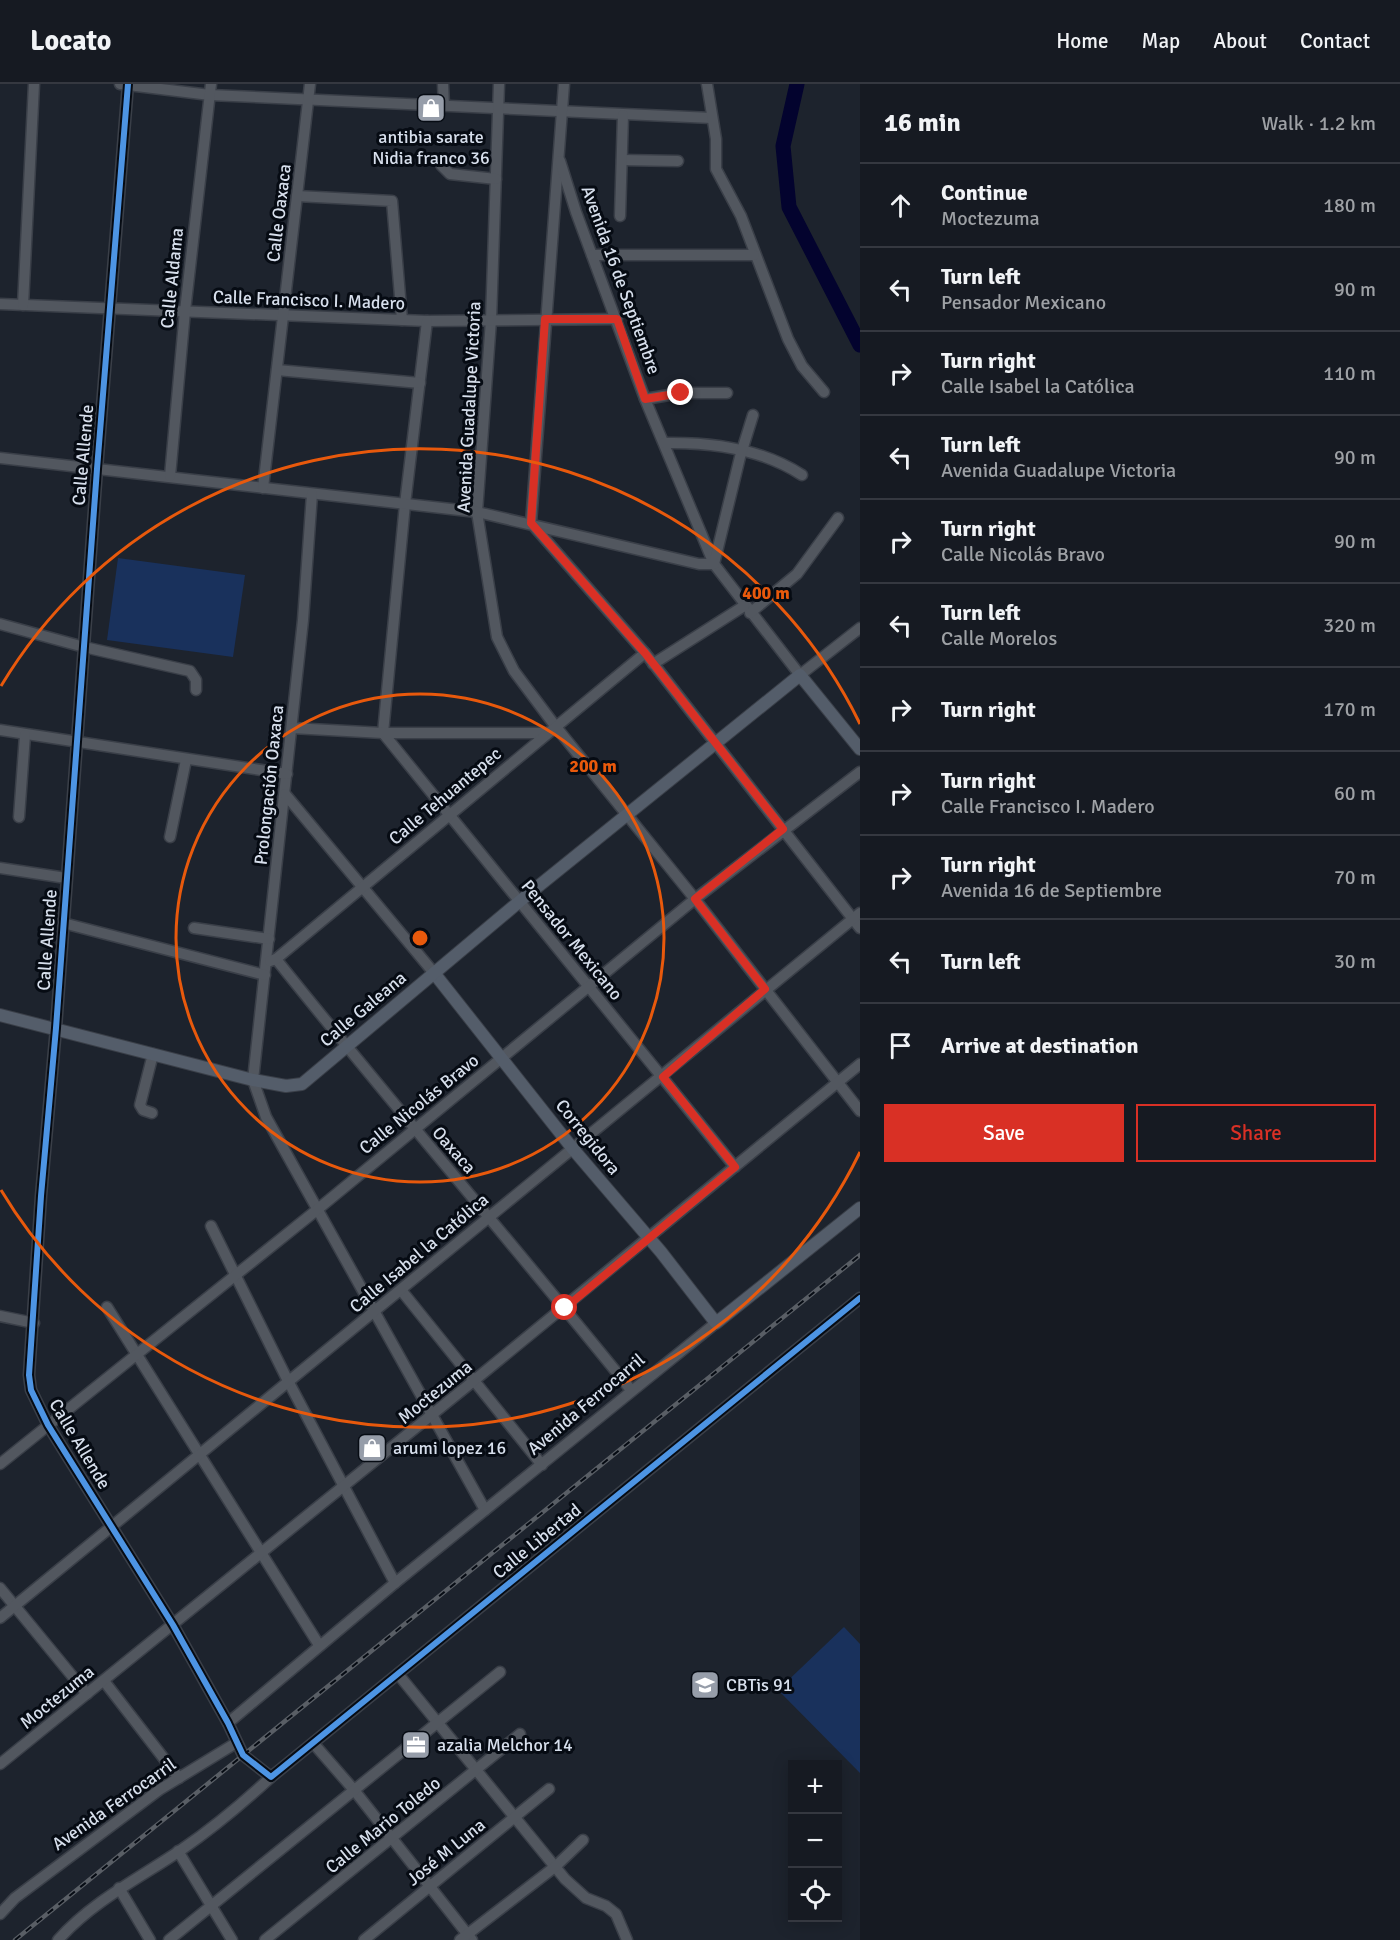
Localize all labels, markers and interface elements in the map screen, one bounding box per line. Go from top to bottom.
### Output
text: Locato [30,24,111,58]
text: Home [1056,28,1109,54]
text: Map [1142,28,1180,54]
text: About [1213,28,1267,54]
text: Contact [1300,28,1370,54]
shop icon: antibia sarate Nidia franco 36 [415,92,447,124]
text: 16 min [884,107,961,139]
text: Walk · 1.2 km [1262,111,1376,136]
place label: antibia sarate Nidia franco 36 [372,126,490,169]
street label: Calle Oaxaca [262,163,296,263]
text: Continue [941,179,1028,206]
street label: Avenida 16 de Septiembre [577,183,665,377]
icon: ahead [884,189,917,222]
text: 180 m [1323,193,1376,218]
text: Moctezuma [941,206,1040,231]
street label: Calle Aldama [156,227,188,329]
text: Turn left [941,263,1021,290]
icon: left [884,273,917,306]
text: 90 m [1334,277,1376,302]
street label: Calle Francisco I. Madero [213,286,405,314]
text: Pensador Mexicano [941,290,1106,315]
street label: Avenida Guadalupe Victoria [452,301,486,513]
text: Turn right [941,347,1036,374]
icon: right [884,357,917,390]
text: 110 m [1323,361,1376,386]
text: Calle Isabel la Católica [941,374,1135,399]
route end [667,379,693,405]
street label: Calle Allende [68,404,98,506]
text: Turn left [941,431,1021,458]
icon: left [884,441,917,474]
text: 90 m [1334,445,1376,470]
text: Avenida Guadalupe Victoria [941,458,1176,483]
text: Turn right [941,515,1036,542]
icon: right [884,525,917,558]
text: 90 m [1334,529,1376,554]
text: Calle Nicolás Bravo [941,542,1105,567]
text: 400 m [742,582,790,604]
text: Turn left [941,599,1021,626]
icon: left [884,609,917,642]
text: 320 m [1323,613,1376,638]
text: Calle Morelos [941,626,1057,651]
icon: right [884,693,917,726]
text: Turn right [941,696,1036,723]
text: 170 m [1323,697,1376,722]
street label: Prolongación Oaxaca [250,704,288,866]
street label: Calle Tehuantepec [384,743,506,849]
text: 200 m [569,755,617,777]
text: Turn right [941,767,1036,794]
icon: right [884,777,917,810]
text: 60 m [1334,781,1376,806]
text: Calle Francisco I. Madero [941,794,1155,819]
text: Turn right [941,851,1036,878]
icon: right [884,861,917,894]
text: 70 m [1334,865,1376,890]
street label: Pensador Mexicano [517,875,627,1005]
text: Avenida 16 de Septiembre [941,878,1162,903]
street label: Calle Allende [32,889,62,991]
centre of rings [410,928,430,948]
icon: left [884,945,917,978]
text: Turn left [941,948,1021,975]
text: 30 m [1334,949,1376,974]
street label: Calle Galeana [315,967,411,1051]
icon: arrive [884,1029,917,1062]
text: Arrive at destination [941,1032,1138,1059]
street label: Calle Nicolás Bravo [355,1049,483,1159]
street label: Corregidora [551,1095,625,1179]
button: Save [884,1104,1124,1162]
button: Share [1136,1104,1376,1162]
street label: Oaxaca [427,1122,481,1178]
street label: Calle Isabel la Católica [345,1189,493,1317]
route start [551,1294,577,1320]
street label: Avenida Ferrocarril [523,1348,649,1460]
street label: Moctezuma [394,1355,476,1429]
street label: Calle Allende [44,1395,116,1493]
shop icon: arumi lopez 16 [356,1432,388,1464]
place label: arumi lopez 16 [393,1437,506,1459]
street label: Calle Libertad [488,1499,586,1583]
street label: Moctezuma [16,1660,98,1734]
school or university icon: CBTis 91 [689,1669,721,1701]
place label: CBTis 91 [726,1674,792,1696]
office icon: azalia Melchor 14 [400,1729,432,1761]
place label: azalia Melchor 14 [437,1734,573,1756]
street label: Avenida Ferrocarril [48,1753,180,1855]
map controls [788,1760,842,1922]
button: + [788,1760,842,1814]
street label: Calle Mario Toledo [321,1772,445,1878]
street label: José M Luna [402,1814,490,1890]
button: − [788,1814,842,1868]
button: locate [788,1868,842,1922]

